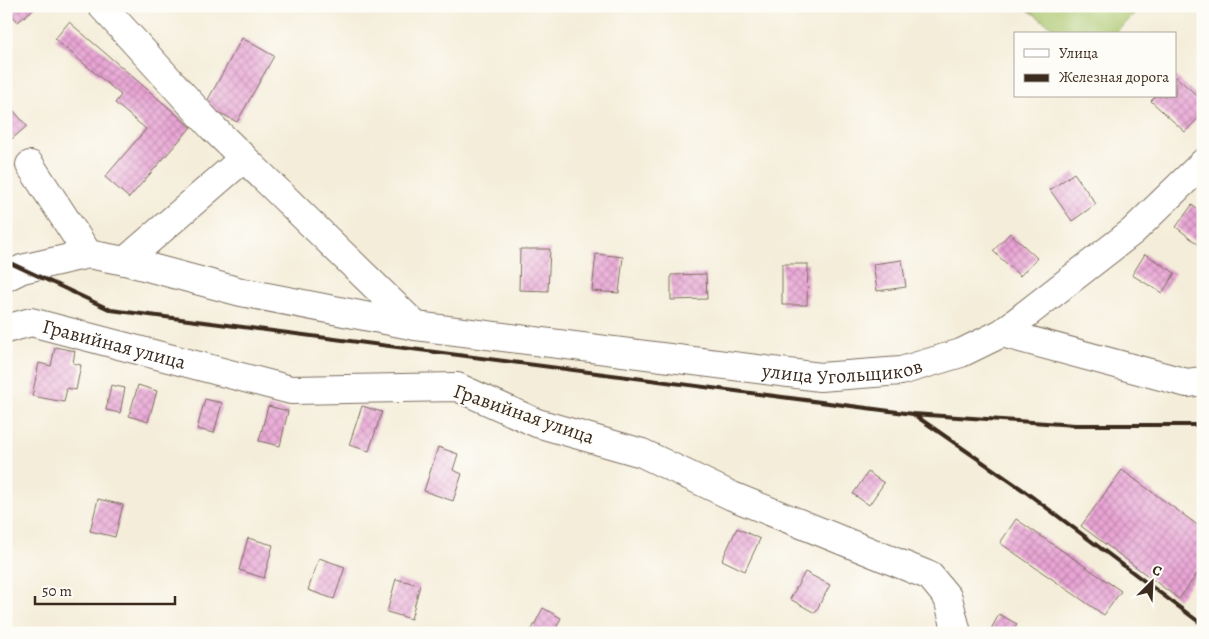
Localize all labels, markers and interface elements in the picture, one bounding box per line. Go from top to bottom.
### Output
legend [1014,32,1176,98]
text: Улица [1059,43,1098,63]
text: Железная дорога [1059,67,1169,87]
street label: Гравийная улица [40,312,190,376]
street label: улица Угольщиков [760,352,925,391]
street label: Гравийная улица [450,377,599,451]
north arrow [1126,556,1176,606]
text: С [1149,560,1165,581]
scale bar [35,574,175,606]
text: 50 m [42,581,72,601]

